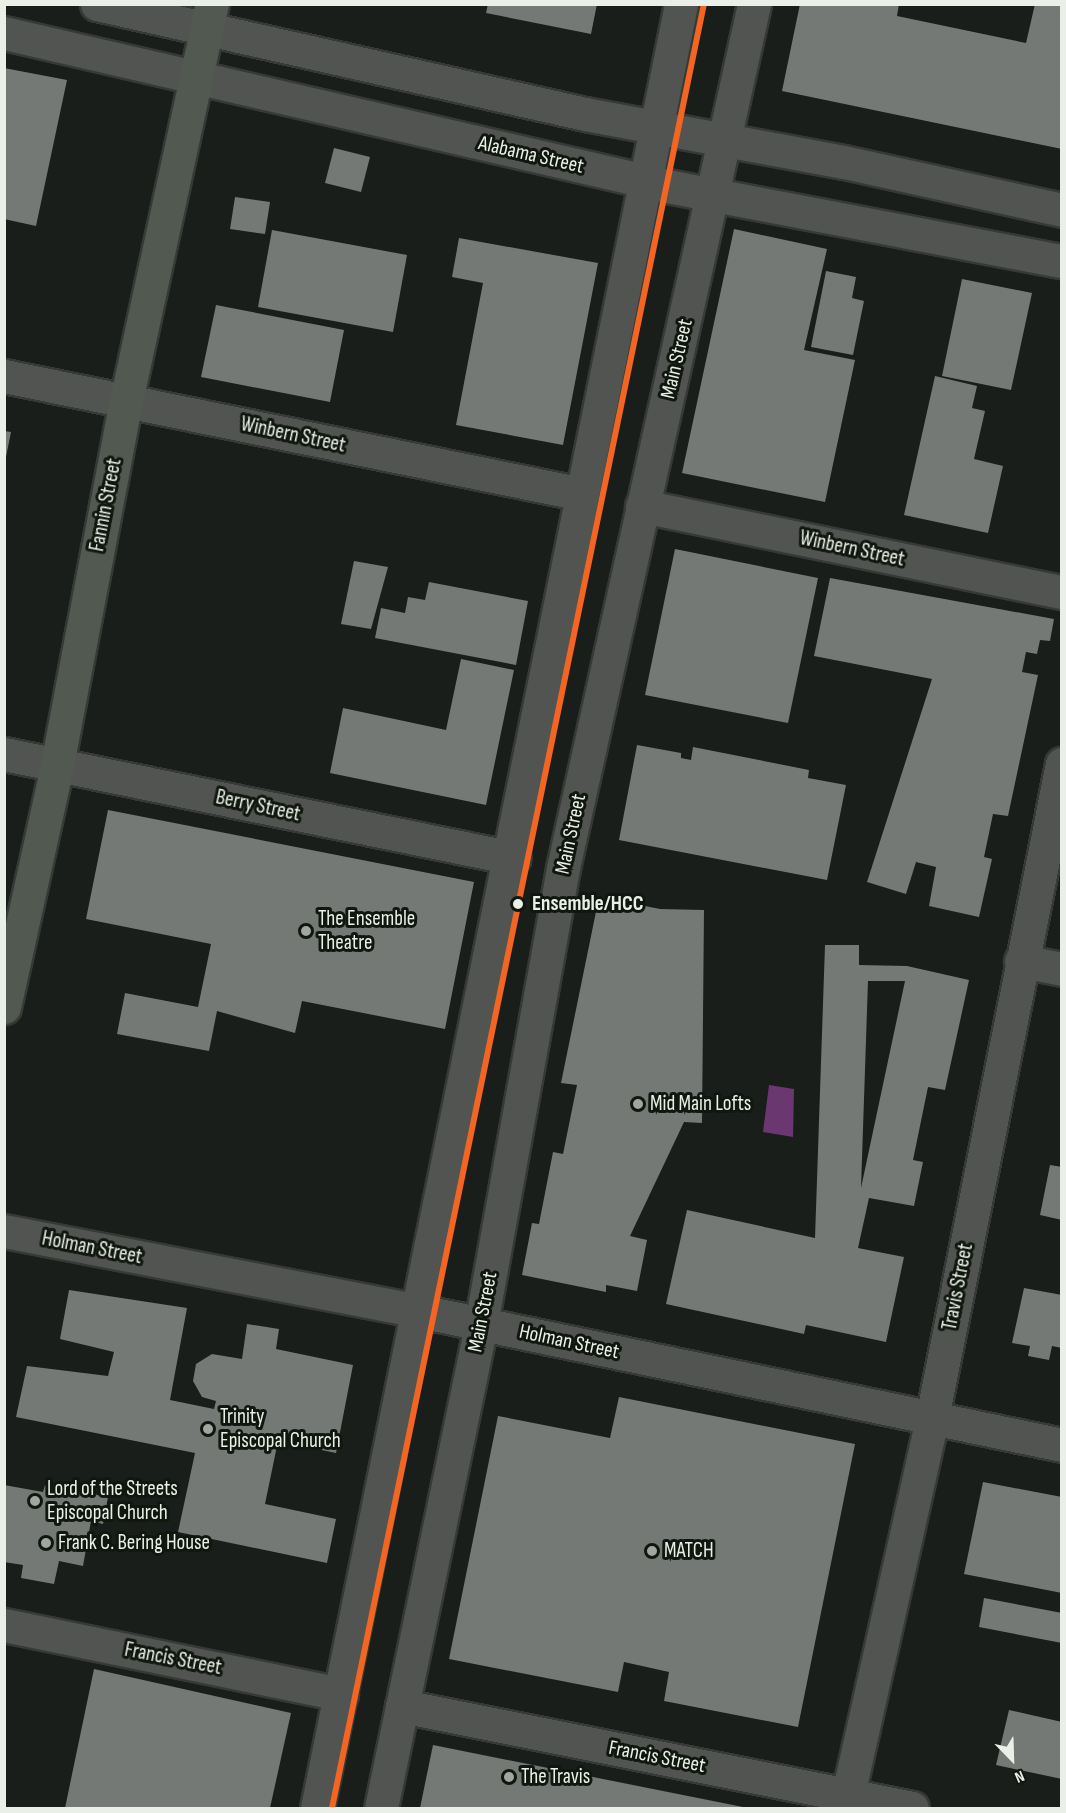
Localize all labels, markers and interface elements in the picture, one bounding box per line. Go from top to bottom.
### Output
street label: Alabama Street [476,131,586,179]
street label: Main Street [656,317,698,401]
street label: Winbern Street [238,412,348,458]
street label: Fannin Street [85,456,127,554]
street label: Winbern Street [797,526,907,572]
street label: Berry Street [213,785,303,827]
street label: Main Street [550,792,592,876]
place label: Ensemble/HCC [532,891,643,917]
marker: Ensemble/HCC [509,895,527,913]
place label: The Ensemble Theatre [318,906,415,956]
marker: The Ensemble Theatre [299,924,313,938]
place label: Mid Main Lofts [650,1091,751,1117]
marker: Mid Main Lofts [631,1097,645,1111]
street label: Holman Street [40,1226,144,1270]
street label: Travis Street [937,1241,979,1333]
street label: Main Street [463,1270,503,1354]
street label: Holman Street [517,1319,621,1365]
place label: Trinity Episcopal Church [220,1404,341,1454]
marker: Trinity Episcopal Church [201,1422,215,1436]
place label: Lord of the Streets Episcopal Church [47,1476,178,1526]
marker: Lord of the Streets Episcopal Church [28,1494,42,1508]
place label: Frank C. Bering House [58,1530,210,1556]
marker: Frank C. Bering House [39,1536,53,1550]
place label: MATCH [664,1538,714,1564]
marker: MATCH [645,1544,659,1558]
street label: Francis Street [122,1637,224,1681]
north arrow [982,1729,1042,1789]
street label: Francis Street [606,1735,708,1779]
place label: The Travis [521,1764,590,1790]
text: N [1012,1766,1027,1786]
marker: The Travis [502,1770,516,1784]

